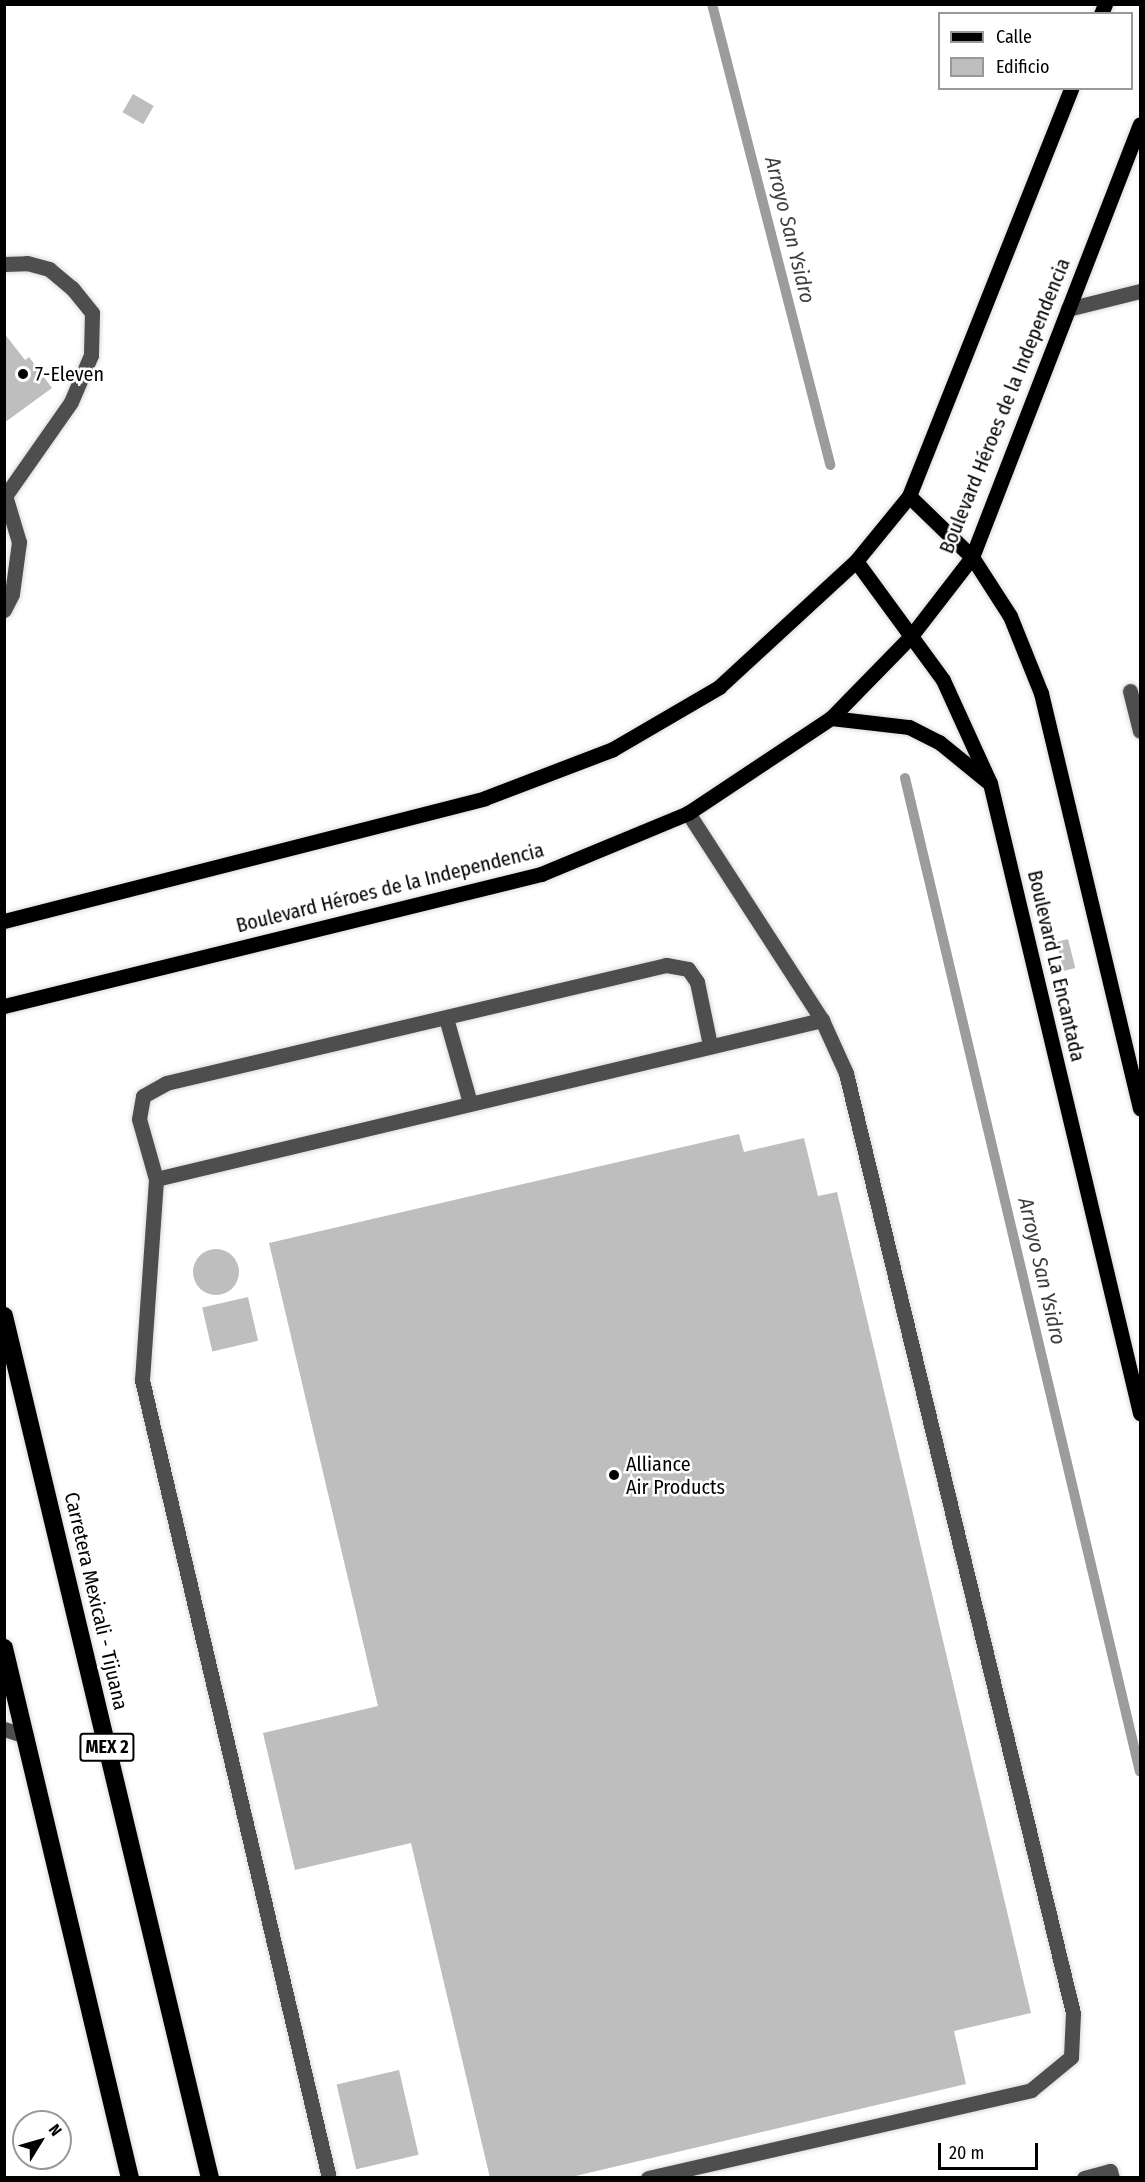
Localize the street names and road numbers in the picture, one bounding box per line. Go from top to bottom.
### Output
street label: Boulevard Héroes de la Independencia [935,255,1075,557]
street label: Boulevard Héroes de la Independencia [234,838,546,938]
street label: Boulevard La Encantada [1022,868,1090,1064]
street label: Carretera Mexicali - Tijuana [59,1490,133,1712]
road number: MEX 2 [78,1732,136,1762]

